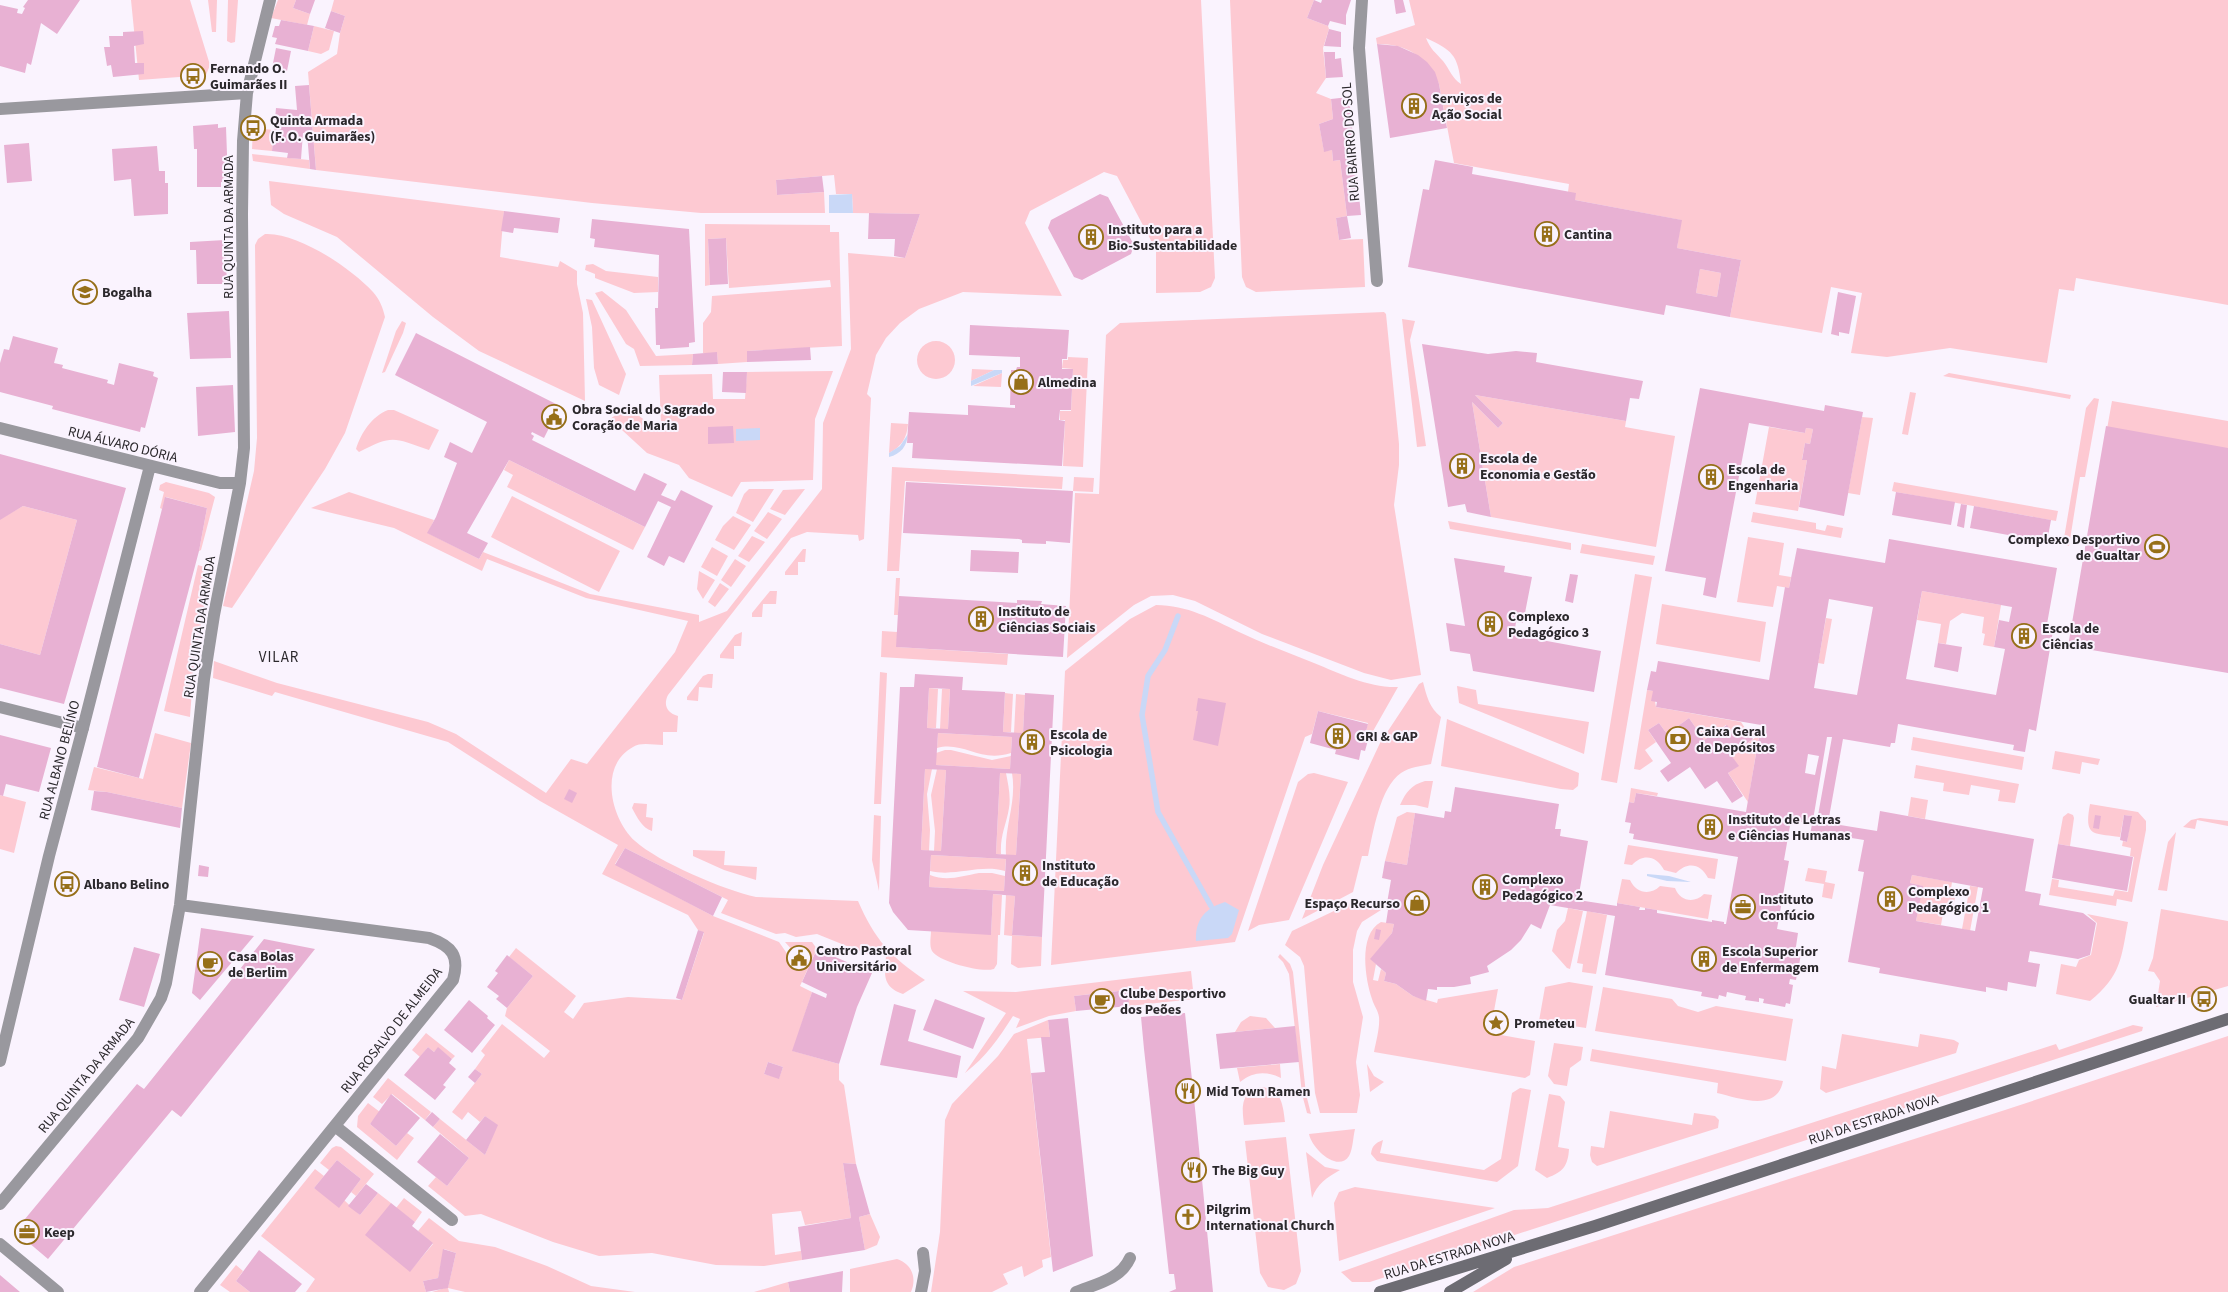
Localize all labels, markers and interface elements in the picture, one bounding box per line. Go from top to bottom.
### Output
place label: Fernando O. Guimarães II [210,59,287,95]
bus stop icon: Fernando O. Guimarães II [180,63,206,89]
street label: RUA BAIRRO DO SOL [1337,82,1365,202]
place label: Serviços de Ação Social [1431,89,1502,125]
building icon: Serviços de Ação Social [1401,93,1427,119]
place label: Quinta Armada (F. O. Guimarães) [270,111,375,147]
bus stop icon: Quinta Armada (F. O. Guimarães) [240,115,266,141]
street label: RUA QUINTA DA ARMADA [219,155,239,299]
place label: Instituto para a Bio-Sustentabilidade [1108,220,1237,256]
building icon: Cantina [1534,221,1560,247]
building icon: Instituto para a Bio-Sustentabilidade [1078,224,1104,250]
place label: Cantina [1564,225,1612,245]
school or university icon: Bogalha [72,279,98,305]
place label: Bogalha [102,283,152,303]
shop icon: Almedina [1008,369,1034,395]
place label: Almedina [1037,373,1097,393]
place label: Obra Social do Sagrado Coração de Maria [572,400,715,436]
public building icon: Obra Social do Sagrado Coração de Maria [541,404,567,430]
street label: RUA ÁLVARO DÓRIA [66,422,180,468]
place label: Escola de Economia e Gestão [1480,449,1596,485]
building icon: Escola de Economia e Gestão [1449,453,1475,479]
place label: Escola de Engenharia [1728,460,1798,496]
building icon: Escola de Engenharia [1698,464,1724,490]
place label: Complexo Desportivo de Gualtar [2008,530,2140,566]
sports icon: Complexo Desportivo de Gualtar [2144,534,2170,560]
street label: RUA QUINTA DA ARMADA [179,554,221,700]
place label: Instituto de Ciências Sociais [998,602,1095,638]
building icon: Instituto de Ciências Sociais [968,606,994,632]
place label: Complexo Pedagógico 3 [1508,607,1589,643]
building icon: Complexo Pedagógico 3 [1477,611,1503,637]
place label: Escola de Ciências [2042,619,2099,655]
building icon: Escola de Ciências [2011,623,2037,649]
district label: VILAR [259,647,299,668]
street label: RUA ALBANO BELÍNO [34,698,86,822]
place label: Caixa Geral de Depósitos [1696,722,1775,758]
building icon: GRI & GAP [1325,723,1351,749]
place label: Escola de Psicologia [1050,725,1113,761]
bank icon: Caixa Geral de Depósitos [1665,726,1691,752]
place label: GRI & GAP [1356,727,1418,747]
building icon: Escola de Psicologia [1019,729,1045,755]
place label: Instituto de Letras e Ciências Humanas [1728,810,1850,846]
building icon: Instituto de Letras e Ciências Humanas [1697,814,1723,840]
place label: Instituto de Educação [1042,856,1119,892]
building icon: Instituto de Educação [1012,860,1038,886]
place label: Complexo Pedagógico 2 [1502,870,1583,906]
bus stop icon: Albano Belino [54,871,80,897]
building icon: Complexo Pedagógico 2 [1472,874,1498,900]
place label: Albano Belino [83,875,169,895]
place label: Complexo Pedagógico 1 [1908,882,1989,918]
building icon: Complexo Pedagógico 1 [1877,886,1903,912]
shop icon: Espaço Recurso [1404,890,1430,916]
place label: Instituto Confúcio [1760,890,1815,926]
place label: Espaço Recurso [1305,894,1400,914]
office icon: Instituto Confúcio [1730,894,1756,920]
place label: Centro Pastoral Universitário [816,941,911,977]
place label: Escola Superior de Enfermagem [1722,942,1819,978]
public building icon: Centro Pastoral Universitário [786,945,812,971]
building icon: Escola Superior de Enfermagem [1691,946,1717,972]
place label: Casa Bolas de Berlim [228,947,294,983]
cafe icon: Casa Bolas de Berlim [197,951,223,977]
street label: RUA ROSALVO DE ALMEIDA [336,963,448,1098]
place label: Clube Desportivo dos Peões [1120,984,1226,1020]
bus stop icon: Gualtar II [2191,986,2217,1012]
cafe icon: Clube Desportivo dos Peões [1089,988,1115,1014]
place label: Gualtar II [2128,990,2186,1010]
place icon: Prometeu [1483,1010,1509,1036]
street label: RUA QUINTA DA ARMADA [34,1013,140,1138]
place label: Prometeu [1514,1014,1575,1034]
restaurant icon: Mid Town Ramen [1175,1078,1201,1104]
place label: Mid Town Ramen [1206,1082,1311,1102]
street label: RUA DA ESTRADA NOVA [1806,1089,1941,1150]
restaurant icon: The Big Guy [1181,1157,1207,1183]
place label: The Big Guy [1212,1161,1285,1181]
place label: Pilgrim International Church [1206,1200,1335,1236]
church icon: Pilgrim International Church [1175,1204,1201,1230]
office icon: Keep [14,1219,40,1245]
place label: Keep [44,1223,75,1243]
street label: RUA DA ESTRADA NOVA [1382,1226,1517,1285]

